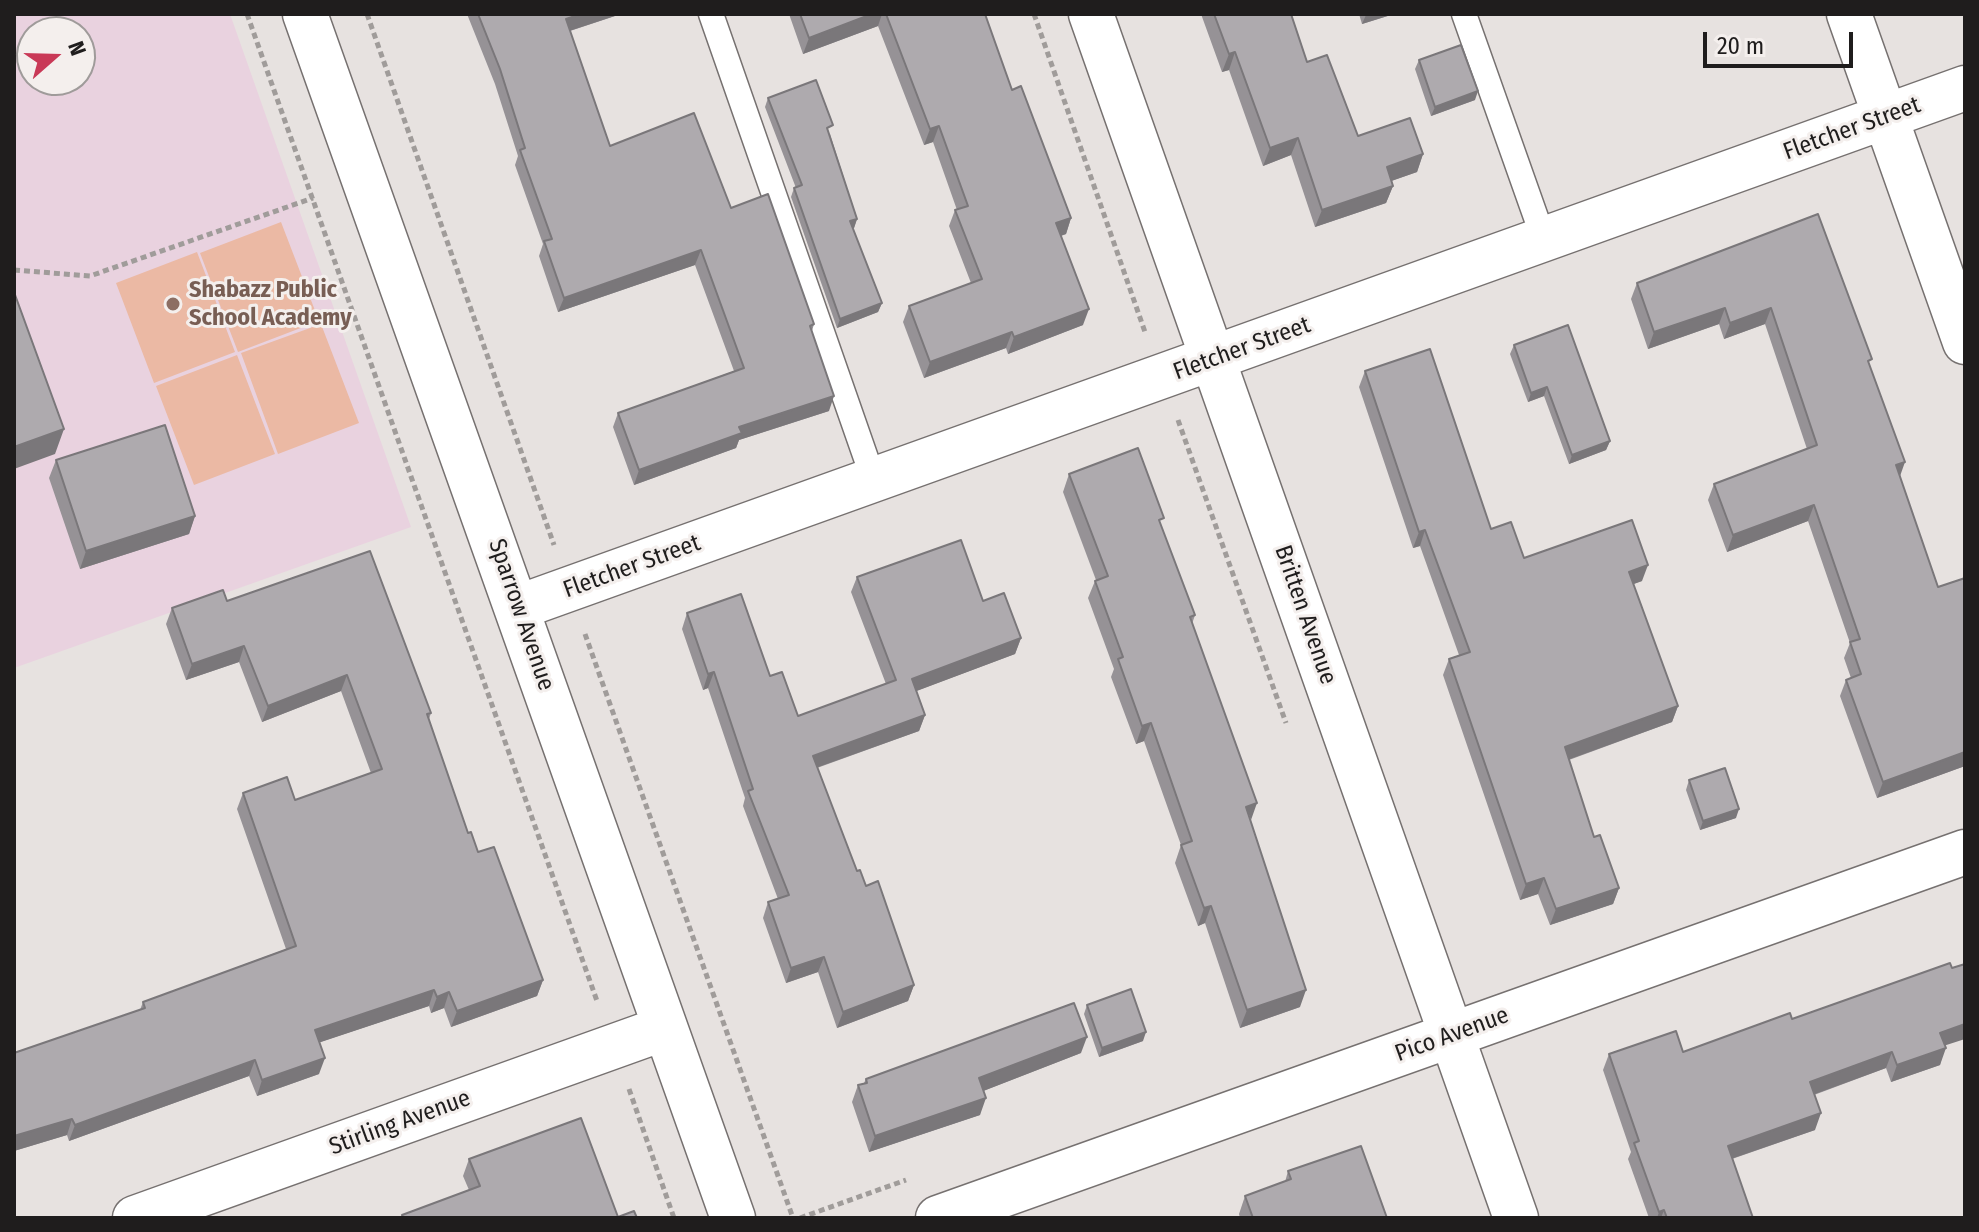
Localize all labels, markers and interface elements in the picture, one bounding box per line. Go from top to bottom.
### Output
north arrow [16,16,96,96]
scale bar [1707,16,1857,66]
text: 20 m [1717,32,1764,60]
text: N [62,37,92,59]
street label: Fletcher Street [1780,91,1924,167]
place label: Shabazz Public School Academy [189,276,352,332]
marker: Shabazz Public School Academy [164,295,182,313]
street label: Fletcher Street [1170,311,1314,387]
street label: Fletcher Street [560,529,704,605]
street label: Sparrow Avenue [482,535,560,695]
street label: Britten Avenue [1268,542,1342,688]
street label: Pico Avenue [1391,1001,1513,1069]
street label: Stirling Avenue [325,1084,475,1162]

